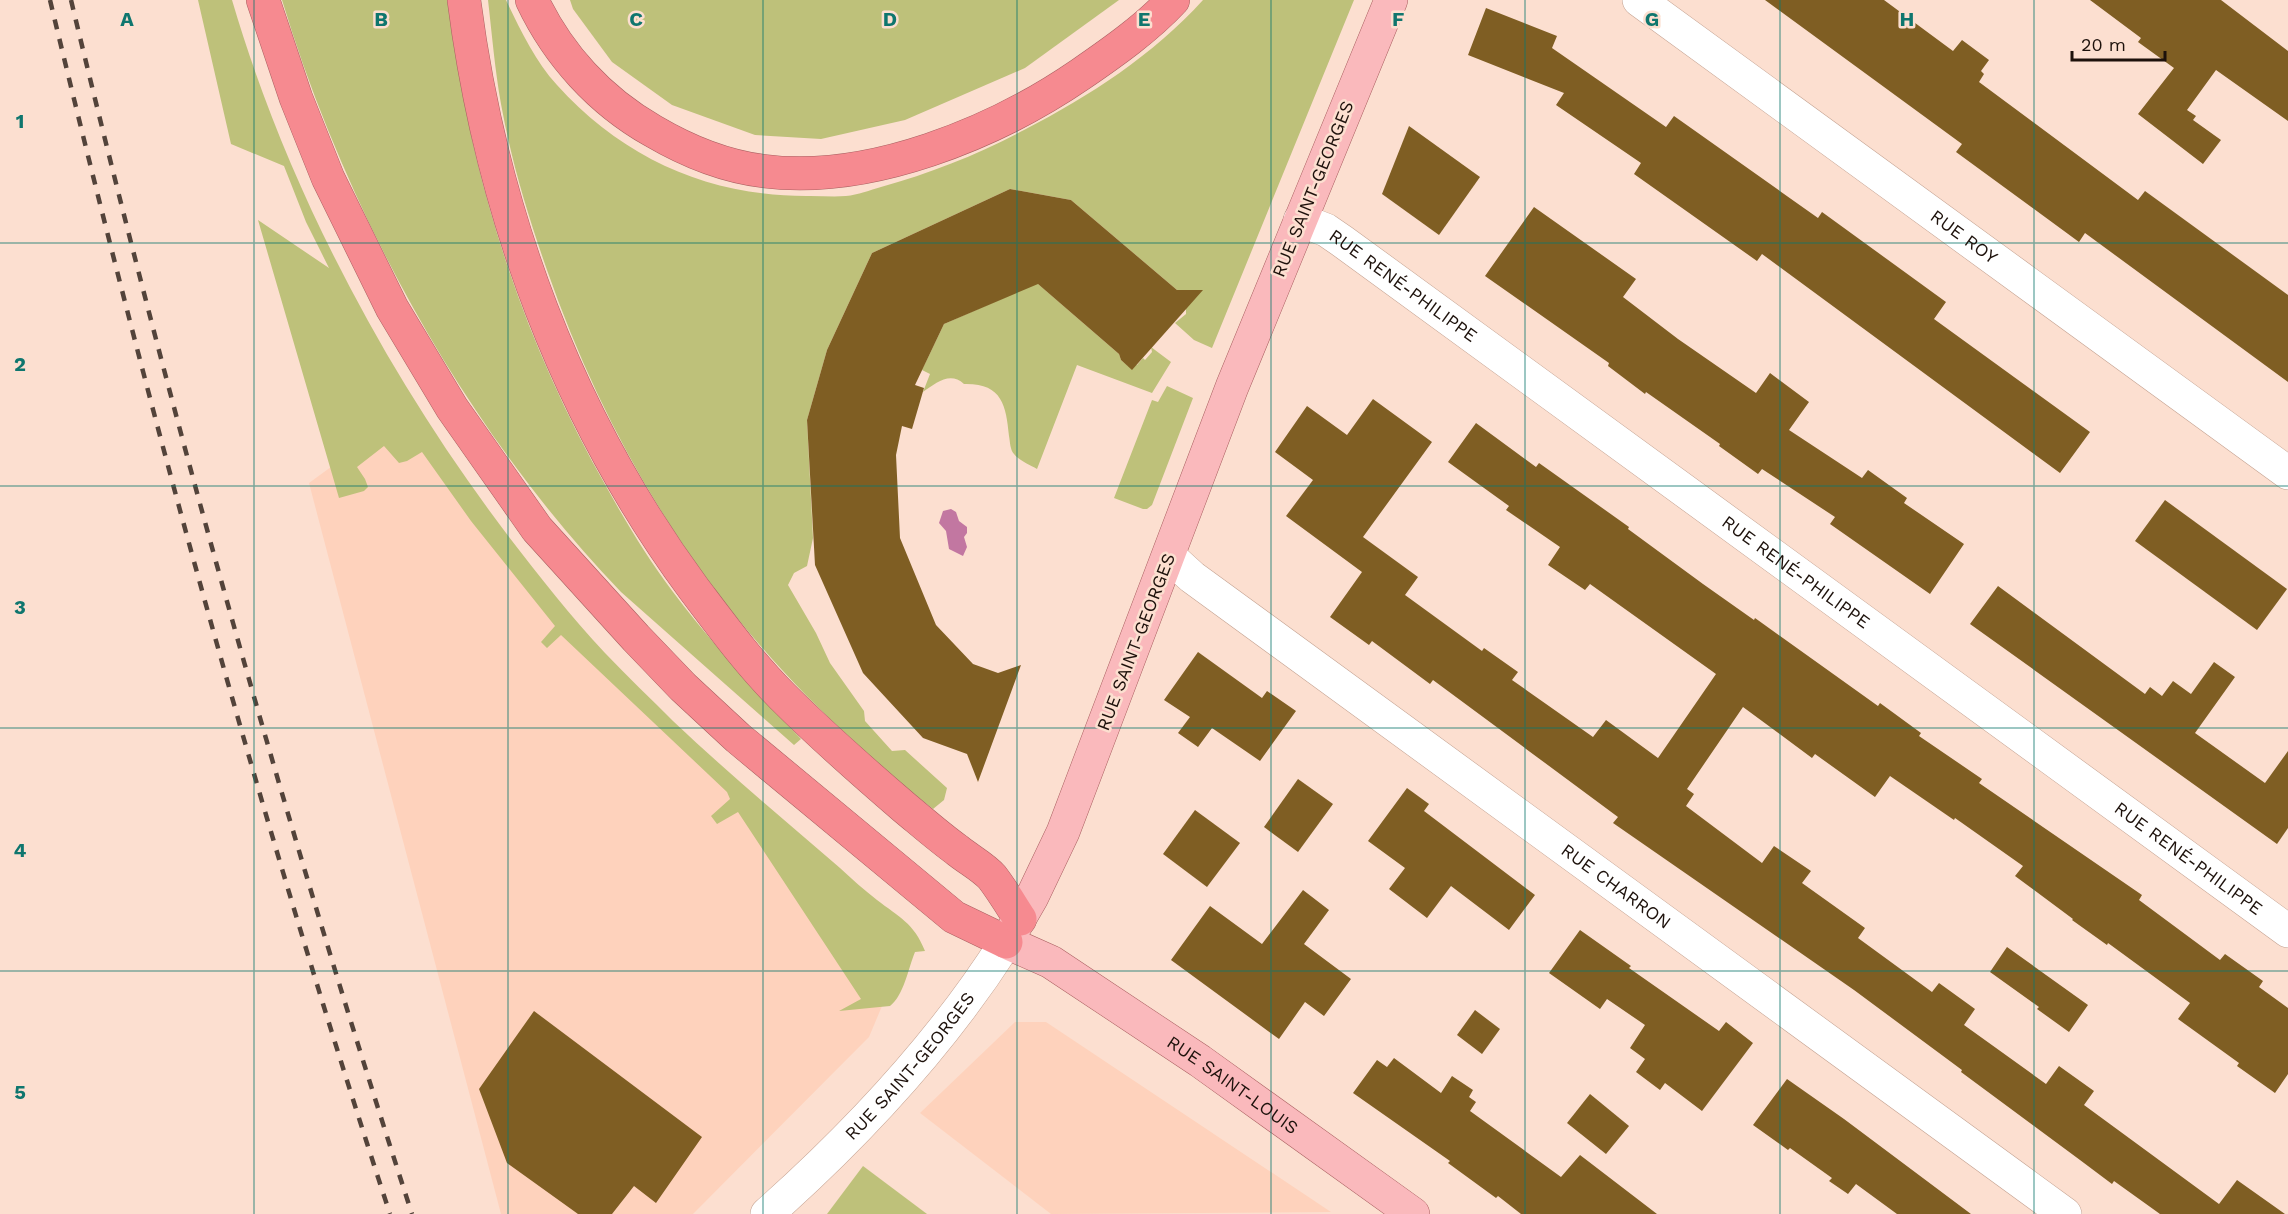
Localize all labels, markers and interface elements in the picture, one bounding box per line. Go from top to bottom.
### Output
text: A [120,7,134,31]
text: B [374,7,388,31]
text: C [629,7,643,31]
text: D [883,7,897,31]
text: E [1138,7,1150,31]
text: F [1392,7,1404,31]
text: G [1645,7,1659,31]
text: H [1900,7,1914,31]
scale bar [2072,24,2165,62]
text: 20 m [2081,34,2126,55]
street label: RUE SAINT-GEORGES [1268,98,1358,280]
text: 1 [16,109,24,133]
street label: RUE ROY [1927,205,2002,268]
street label: RUE RENÉ-PHILIPPE [1325,224,1482,346]
text: 2 [14,352,26,376]
street label: RUE RENÉ-PHILIPPE [1718,511,1874,633]
street label: RUE SAINT-GEORGES [1092,550,1179,733]
text: 3 [14,595,26,619]
street label: RUE RENÉ-PHILIPPE [2111,797,2267,919]
text: 4 [14,838,27,862]
street label: RUE CHARRON [1557,839,1675,933]
street label: RUE SAINT-GEORGES [840,988,979,1144]
street label: RUE SAINT-LOUIS [1163,1031,1303,1138]
text: 5 [14,1080,26,1104]

